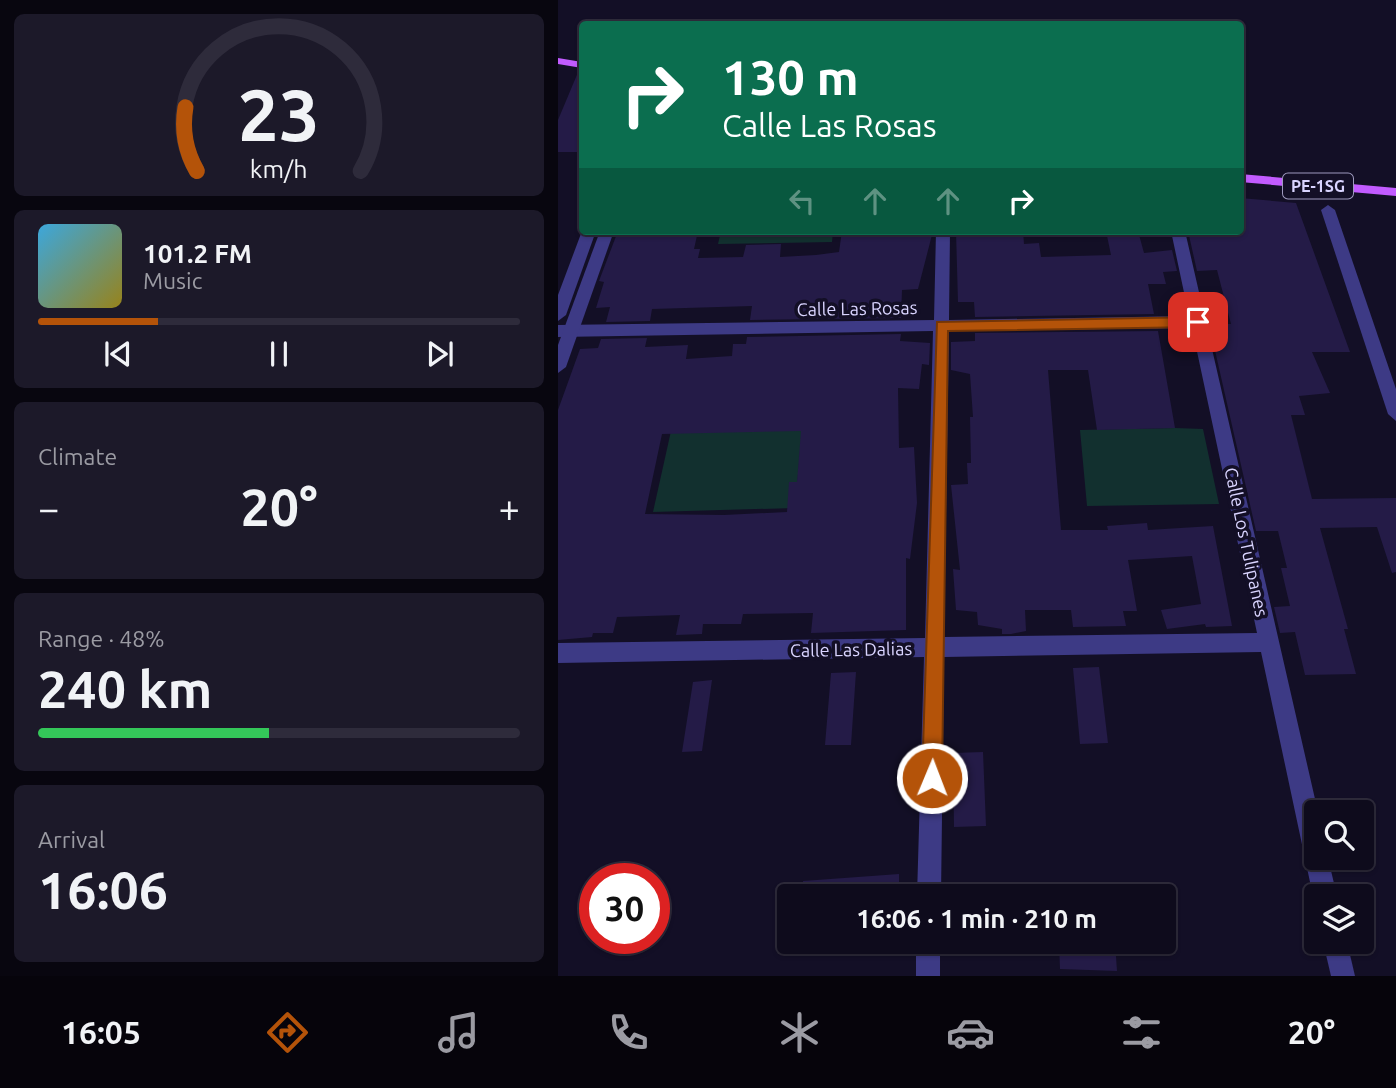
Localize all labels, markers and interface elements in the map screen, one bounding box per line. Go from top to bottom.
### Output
icon: right [607,49,698,140]
text: 130 m [722,49,859,104]
text: 23 [238,73,320,155]
text: Calle Las Rosas [722,107,937,143]
text: km/h [250,155,308,183]
road number: PE-1SG [1283,174,1353,198]
icon: left [783,182,821,220]
icon: ahead [856,182,894,220]
icon: ahead [929,182,967,220]
icon: right [1002,182,1040,220]
text: 101.2 FM [143,239,252,268]
text: Music [143,268,202,293]
pin [1168,292,1228,352]
street label: Calle Las Rosas [796,297,918,319]
icon: arrive [1179,303,1217,341]
icon: previous [99,335,137,373]
icon: pause [260,335,298,373]
icon: next [421,335,459,373]
text: Climate [38,444,117,469]
street label: Calle Los Tulipanes [1221,466,1273,619]
text: 20° [240,478,318,536]
text: − [38,487,59,529]
text: + [499,487,520,529]
text: Range · 48% [38,626,165,651]
street label: Calle Las Dalias [790,638,912,660]
text: 240 km [38,660,212,718]
position arrow [895,741,969,815]
map controls [1304,800,1374,954]
button: search [1304,800,1374,870]
text: Arrival [38,827,105,852]
text: 16:06 [38,861,168,919]
speed limit sign: 30 [579,863,670,954]
button: layers [1304,884,1374,954]
text: 16:06 · 1 min · 210 m [856,904,1097,933]
icon: directions [263,1008,312,1057]
icon: music [434,1008,483,1057]
icon: phone [604,1008,653,1057]
icon: climate [775,1008,824,1057]
icon: car [946,1008,995,1057]
icon: filters [1117,1008,1166,1057]
text: 16:05 [61,1014,141,1050]
text: 20° [1288,1014,1335,1050]

